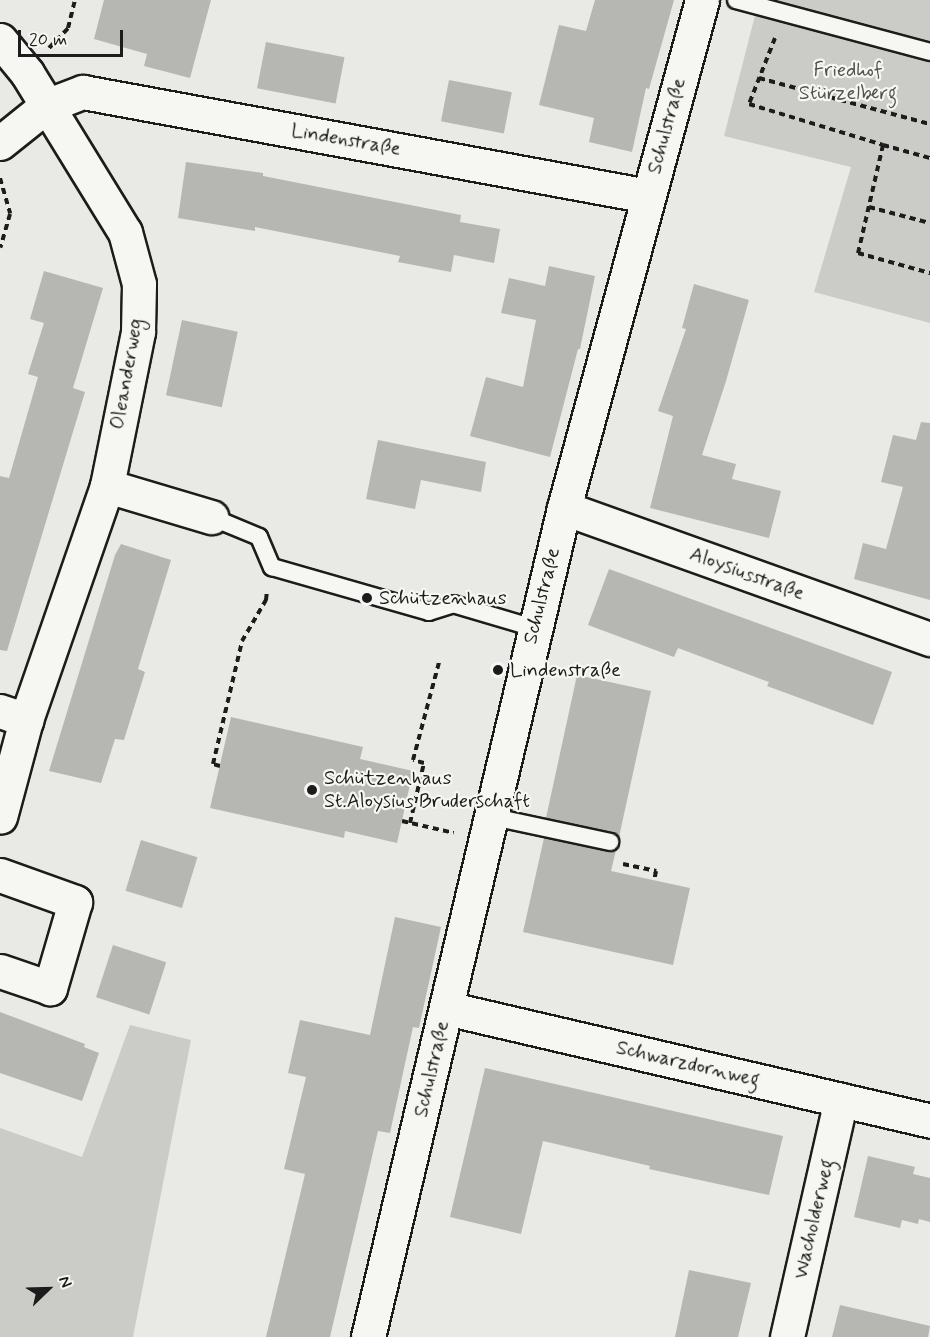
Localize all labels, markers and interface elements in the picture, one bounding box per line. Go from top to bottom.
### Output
scale bar [21,18,126,56]
text: 20 m [29,28,67,52]
park label: Friedhof Stürzelberg [799,59,897,106]
street label: Schulstraße [643,75,691,177]
street label: Lindenstraße [289,119,403,161]
street label: Oleanderweg [105,317,149,431]
street label: Aloysiusstraße [686,542,808,606]
street label: Schulstraße [518,545,566,647]
place label: Schützenhaus [379,586,507,610]
marker: Schützenhaus [360,591,374,605]
place label: Lindenstraße [510,658,621,682]
marker: Lindenstraße [491,663,505,677]
place label: Schützenhaus St.Aloysius Bruderschaft [324,766,532,813]
marker: Schützenhaus St.Aloysius Bruderschaft [305,783,319,797]
street label: Schulstraße [409,1018,455,1120]
street label: Schwarzdornweg [614,1036,762,1092]
street label: Wacholderweg [789,1157,839,1281]
north arrow [18,1259,78,1319]
text: N [53,1273,77,1291]

